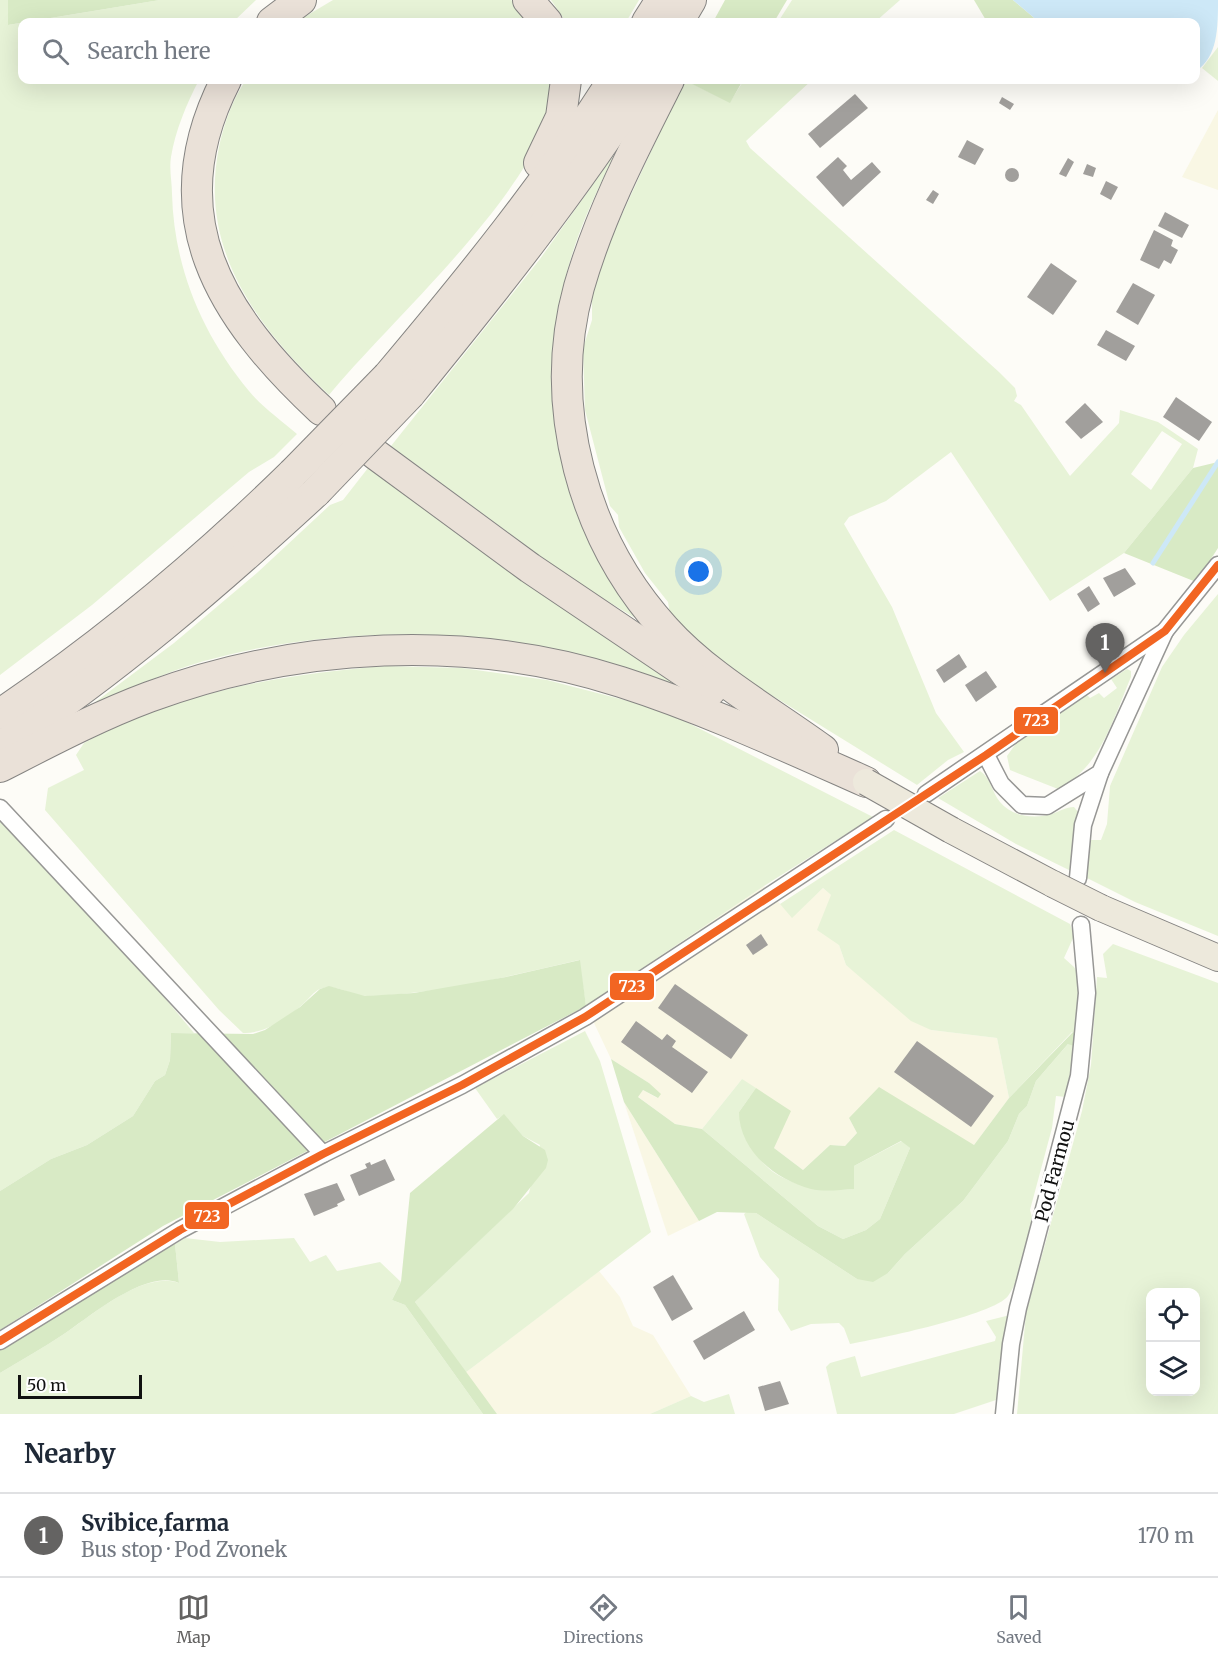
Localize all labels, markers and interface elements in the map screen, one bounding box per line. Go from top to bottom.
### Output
search box [18,18,1200,84]
icon: search [39,35,72,68]
text: Search here [87,37,210,65]
your location [684,557,713,586]
pin: 1 [1086,624,1124,673]
line badge: 723 [1013,706,1059,735]
text: 723 [1022,710,1050,730]
line badge: 723 [609,972,655,1001]
text: 723 [618,976,646,996]
street label: Pod Farmou [1030,1117,1079,1225]
line badge: 723 [184,1201,230,1230]
text: 723 [193,1206,221,1226]
map controls [1146,1288,1200,1396]
button: locate [1146,1288,1200,1342]
button: layers [1146,1342,1200,1396]
scale bar [18,1372,142,1400]
text: 50 m [27,1375,66,1395]
text: Nearby [24,1437,116,1470]
text: Svibice,farma [81,1509,229,1537]
text: 1 [39,1523,48,1548]
text: 170 m [1138,1523,1194,1548]
text: Bus stop · Pod Zvonek [81,1537,287,1562]
tab: Map [176,1591,211,1647]
tab: Directions [563,1591,643,1647]
tab: Saved [996,1591,1042,1647]

